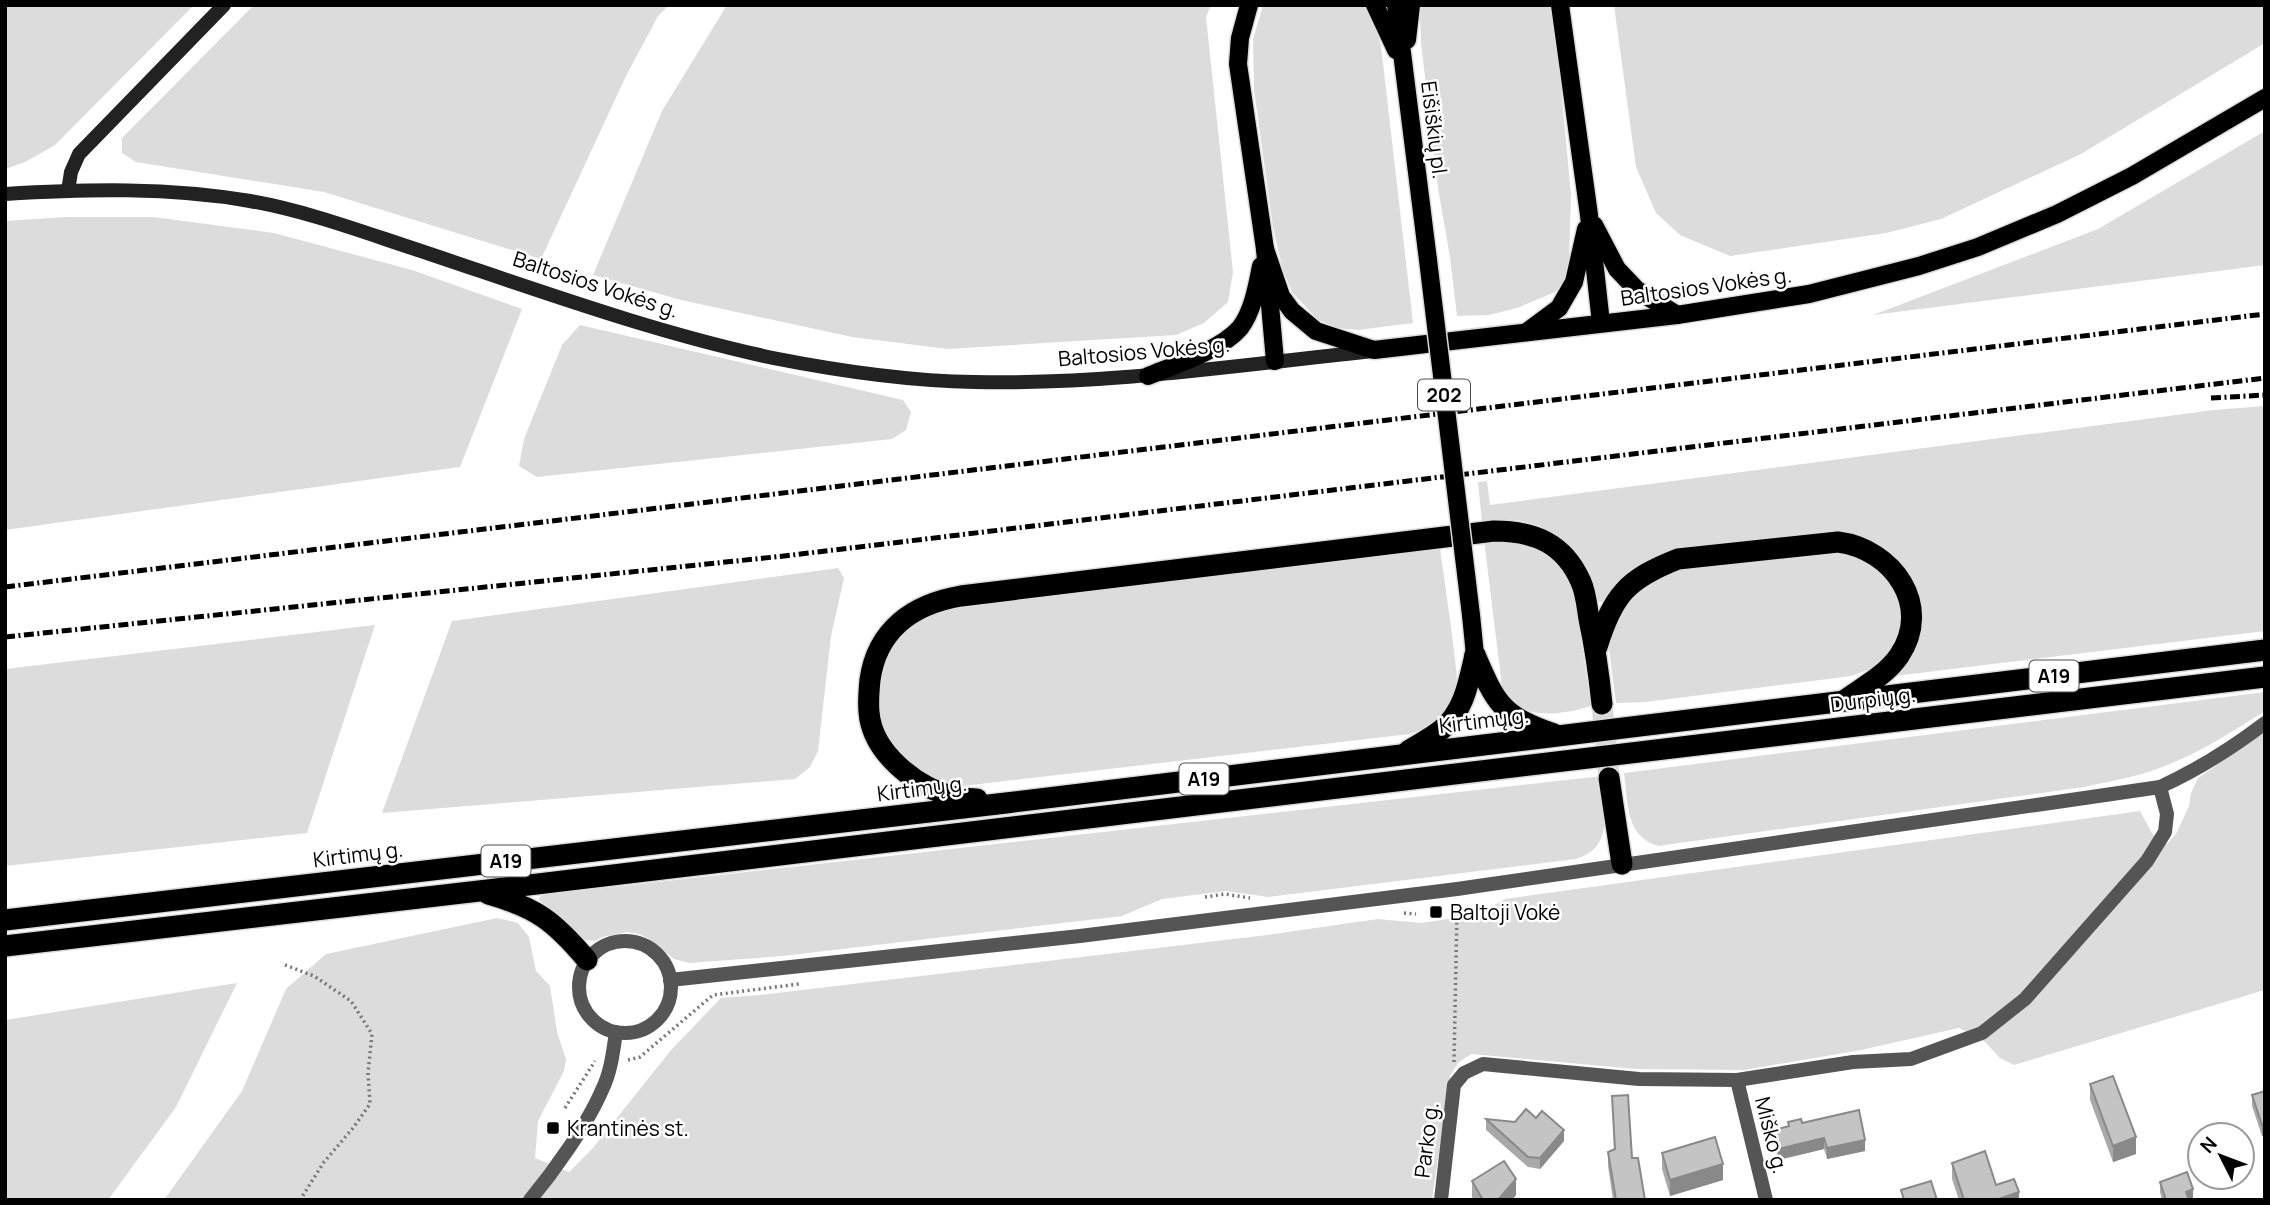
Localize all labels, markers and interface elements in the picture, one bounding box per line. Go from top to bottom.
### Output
street label: Eišiškių pl. [1415,79,1455,181]
street label: Baltosios Vokės g. [510,244,682,324]
street label: Baltosios Vokės g. [1619,260,1793,312]
street label: Baltosios Vokės g. [1057,330,1231,372]
road number: 202 [1418,380,1470,410]
road number: A19 [2030,660,2078,692]
street label: Durpių g. [1829,680,1917,718]
street label: Kirtimų g. [1437,701,1531,739]
road number: A19 [1180,764,1228,794]
street label: Kirtimų g. [875,769,969,807]
street label: Kirtimų g. [311,835,405,873]
road number: A19 [482,846,530,876]
place label: Baltoji Vokė [1450,898,1560,926]
marker: Baltoji Vokė [1428,904,1444,920]
street label: Miško g. [1749,1094,1795,1176]
street label: Parko g. [1407,1101,1445,1179]
place label: Krantinės st. [567,1114,689,1142]
marker: Krantinės st. [545,1120,561,1136]
north arrow [2186,1121,2256,1191]
text: N [2194,1131,2223,1158]

